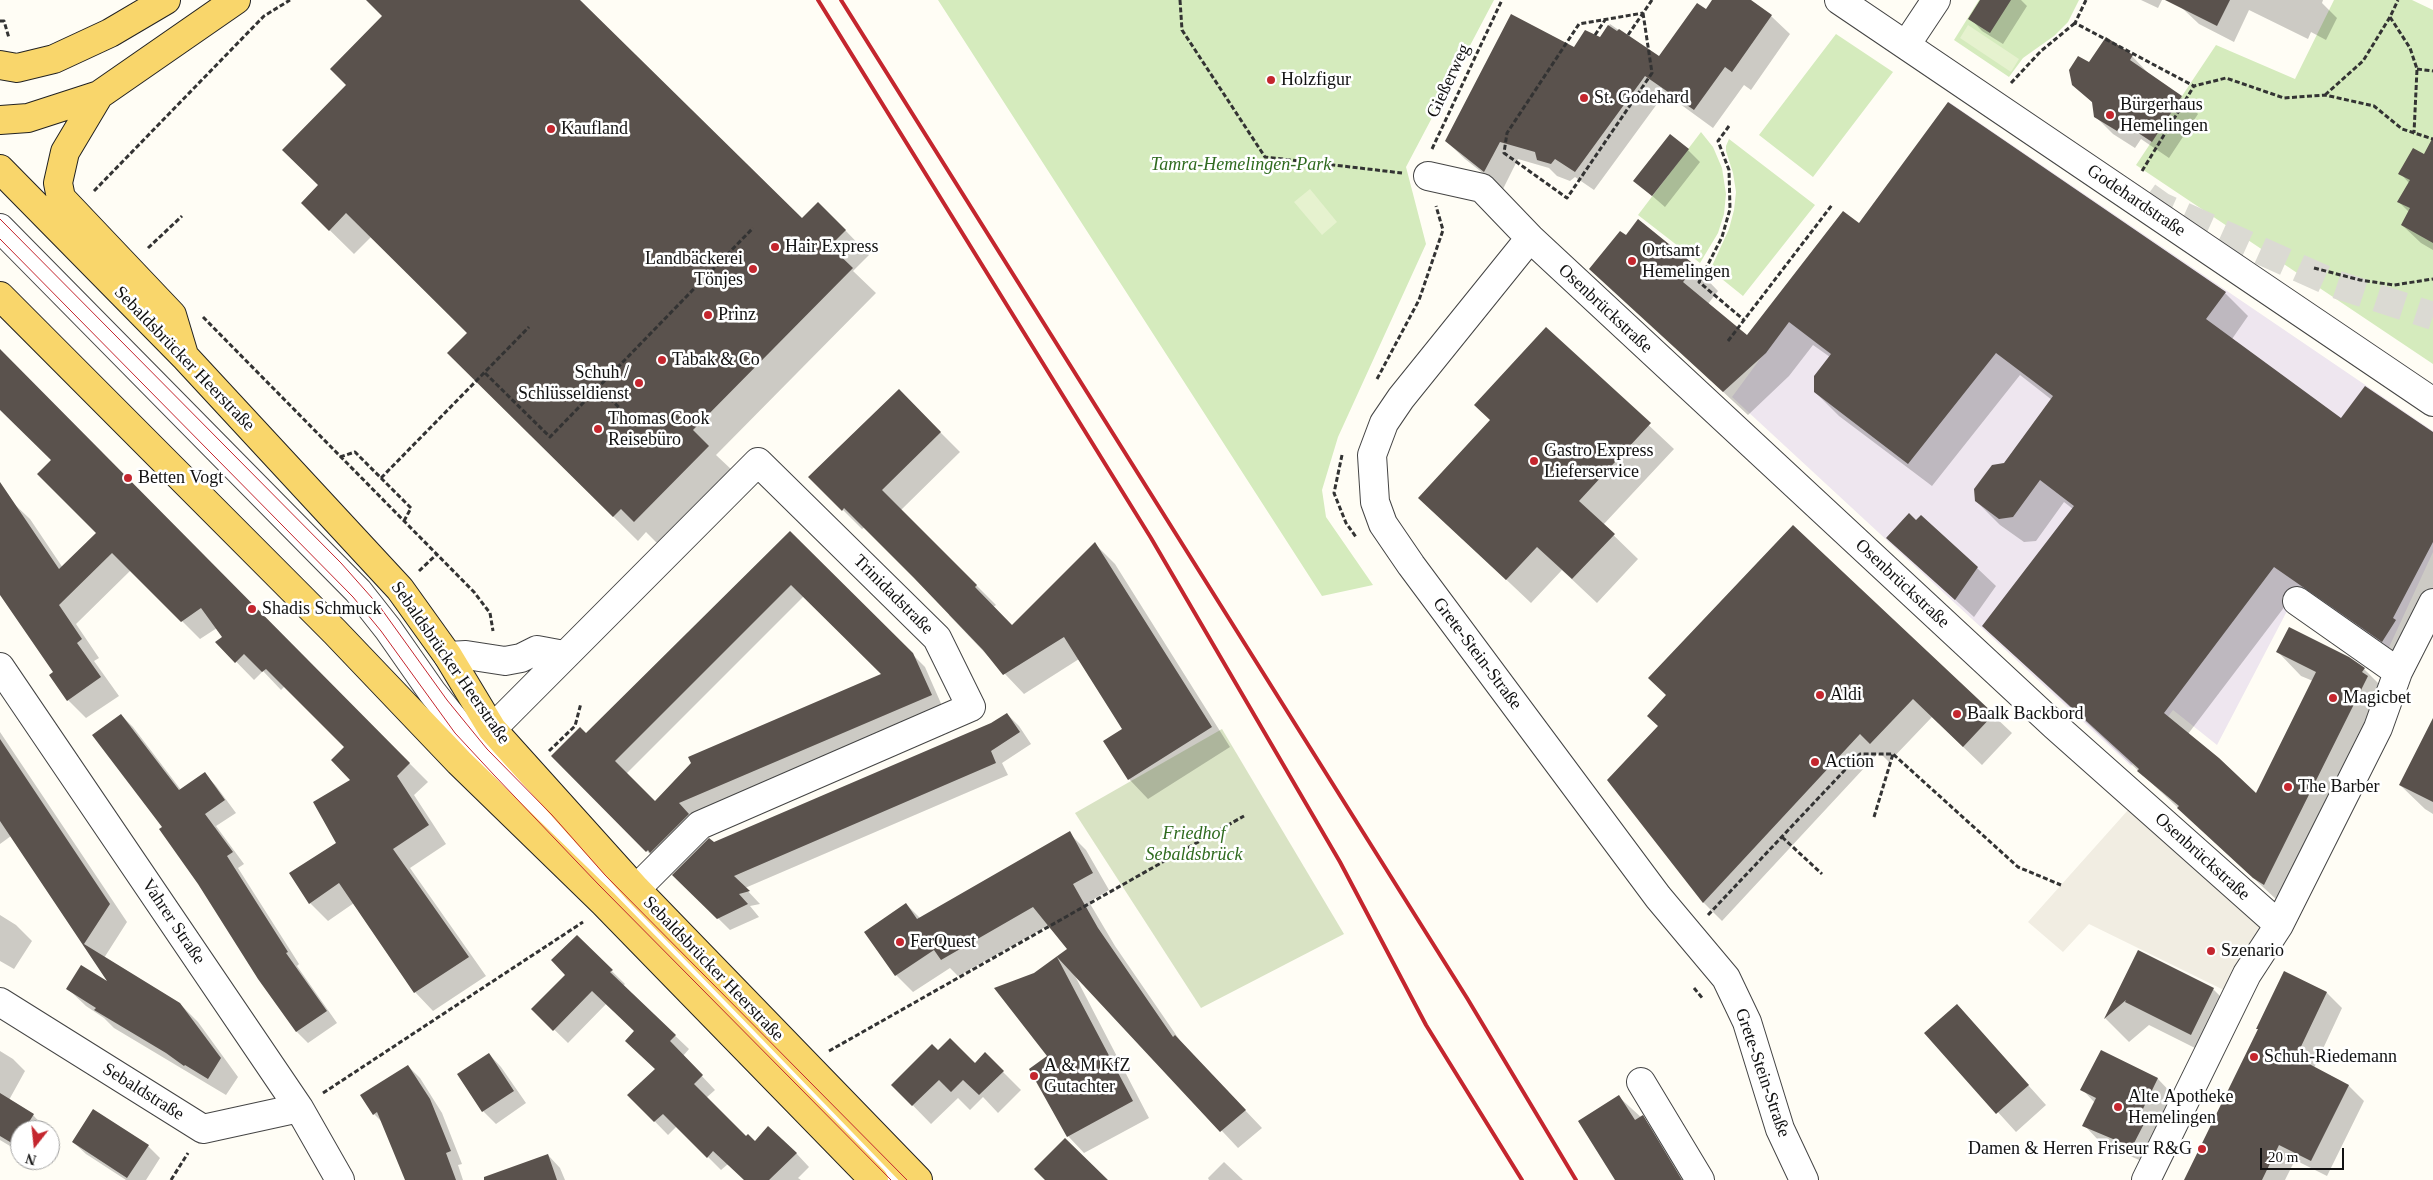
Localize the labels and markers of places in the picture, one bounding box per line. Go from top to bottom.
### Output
place label: Holzfigur [1281,69,1351,91]
marker: Holzfigur [1265,74,1277,86]
place label: St. Godehard [1594,87,1689,109]
marker: St. Godehard [1578,92,1590,104]
place label: Bürgerhaus Hemelingen [2120,94,2208,136]
marker: Bürgerhaus Hemelingen [2104,109,2116,121]
place label: Kaufland [561,118,628,140]
marker: Kaufland [545,123,557,135]
place label: Hair Express [785,236,878,258]
place label: Ortsamt Hemelingen [1642,240,1730,282]
marker: Hair Express [769,241,781,253]
place label: Landbäckerei Tönjes [645,248,743,290]
marker: Ortsamt Hemelingen [1626,255,1638,267]
marker: Landbäckerei Tönjes [747,263,759,275]
place label: Prinz [718,304,756,326]
marker: Prinz [702,309,714,321]
place label: Tabak & Co [672,349,760,371]
marker: Tabak & Co [656,354,668,366]
place label: Schuh / Schlüsseldienst [518,362,629,404]
marker: Schuh / Schlüsseldienst [633,377,645,389]
place label: Thomas Cook Reisebüro [608,408,709,450]
marker: Thomas Cook Reisebüro [592,423,604,435]
place label: Gastro Express Lieferservice [1544,440,1653,482]
marker: Gastro Express Lieferservice [1528,455,1540,467]
place label: Betten Vogt [138,467,223,489]
marker: Betten Vogt [122,472,134,484]
place label: Shadis Schmuck [262,598,381,620]
marker: Shadis Schmuck [246,603,258,615]
place label: Aldi [1830,684,1862,706]
place label: Magicbet [2343,687,2411,709]
marker: Aldi [1814,689,1826,701]
marker: Magicbet [2327,692,2339,704]
place label: Baalk Backbord [1967,703,2083,725]
marker: Baalk Backbord [1951,708,1963,720]
place label: Action [1825,751,1874,773]
marker: Action [1809,756,1821,768]
place label: The Barber [2298,776,2379,798]
marker: The Barber [2282,781,2294,793]
place label: FerQuest [910,931,976,953]
marker: FerQuest [894,936,906,948]
place label: Szenario [2221,940,2284,962]
marker: Szenario [2205,945,2217,957]
place label: Schuh-Riedemann [2264,1046,2397,1068]
marker: Schuh-Riedemann [2248,1051,2260,1063]
place label: A & M KfZ Gutachter [1044,1055,1130,1098]
marker: A & M KfZ Gutachter [1028,1070,1040,1082]
place label: Alte Apotheke Hemelingen [2128,1086,2233,1128]
marker: Alte Apotheke Hemelingen [2112,1101,2124,1113]
place label: Damen & Herren Friseur R&G [1968,1138,2192,1160]
marker: Damen & Herren Friseur R&G [2196,1143,2208,1155]

